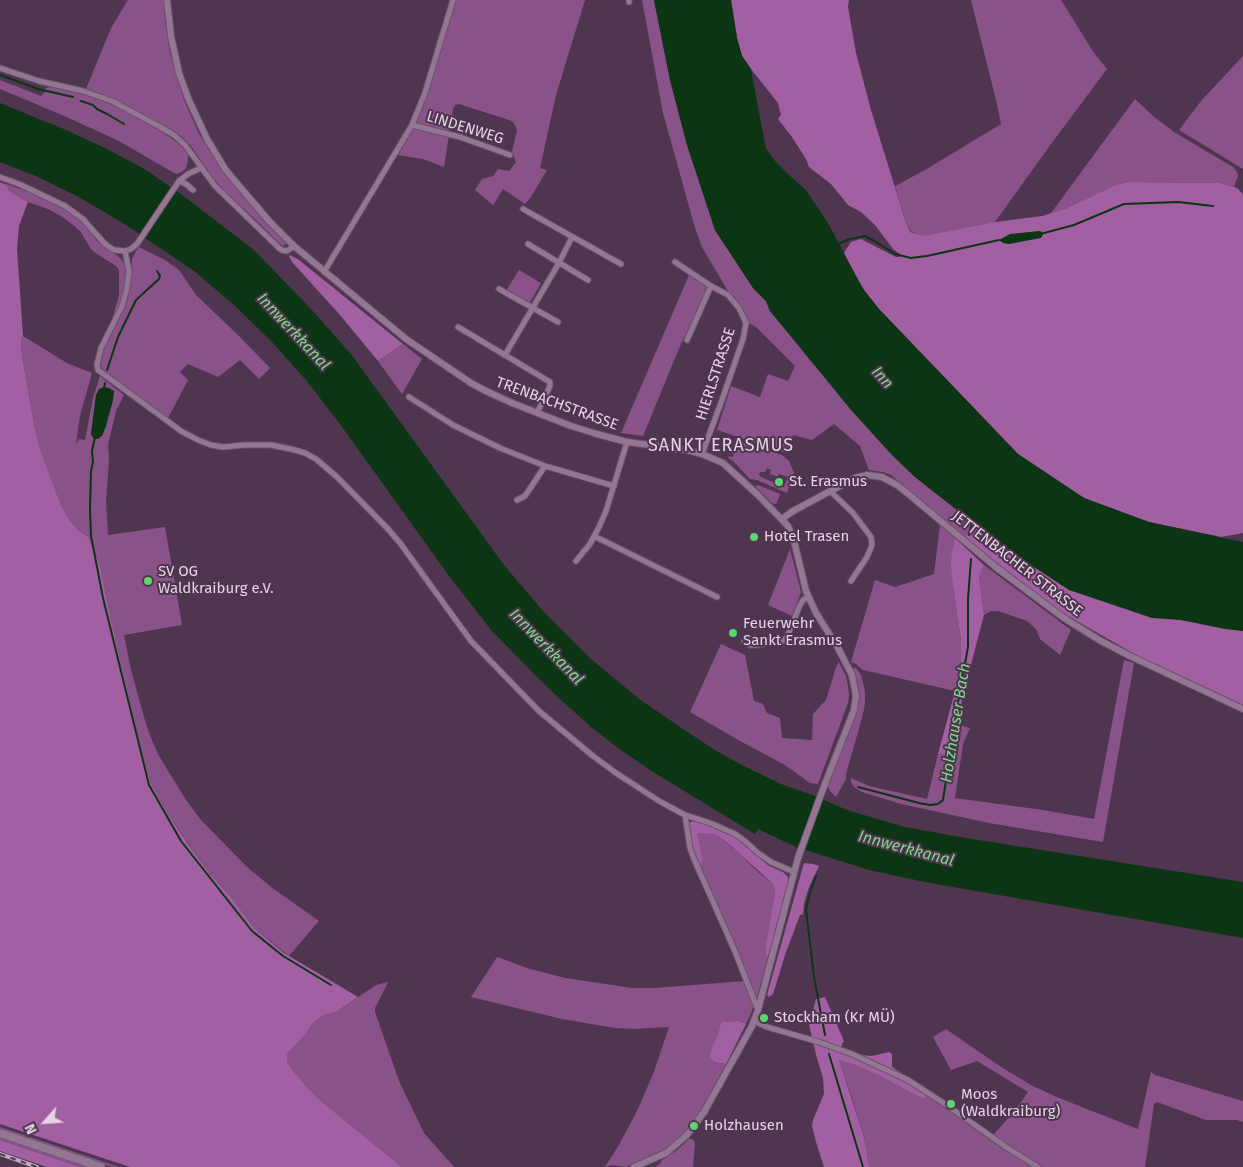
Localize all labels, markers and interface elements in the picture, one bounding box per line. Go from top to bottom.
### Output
street label: LINDENWEG [424,108,506,148]
water label: Innwerkkanal [252,289,334,375]
street label: HIERLSTRASSE [693,325,739,423]
water label: Inn [867,363,897,393]
street label: TRENBACHSTRASSE [493,374,621,434]
district label: SANKT ERASMUS [646,435,796,457]
place label: St. Erasmus [789,473,867,491]
marker: St. Erasmus [773,476,785,488]
street label: JETTENBACHER STRASSE [948,507,1086,621]
place label: Hotel Trasen [764,528,849,546]
marker: Hotel Trasen [748,531,760,543]
place label: SV OG Waldkraiburg e.V. [158,563,274,598]
marker: SV OG Waldkraiburg e.V. [142,575,154,587]
water label: Innwerkkanal [505,605,587,689]
place label: Feuerwehr Sankt Erasmus [743,615,842,650]
marker: Feuerwehr Sankt Erasmus [727,627,739,639]
water label: Holzhauser Bach [937,662,975,784]
water label: Innwerkkanal [856,827,956,871]
place label: Stockham (Kr MÜ) [774,1009,895,1027]
marker: Stockham (Kr MÜ) [758,1012,770,1024]
place label: Moos (Waldkraiburg) [961,1086,1060,1121]
north arrow [20,1097,70,1147]
marker: Moos (Waldkraiburg) [945,1098,957,1110]
place label: Holzhausen [704,1117,784,1135]
marker: Holzhausen [688,1120,700,1132]
text: N [21,1121,41,1137]

